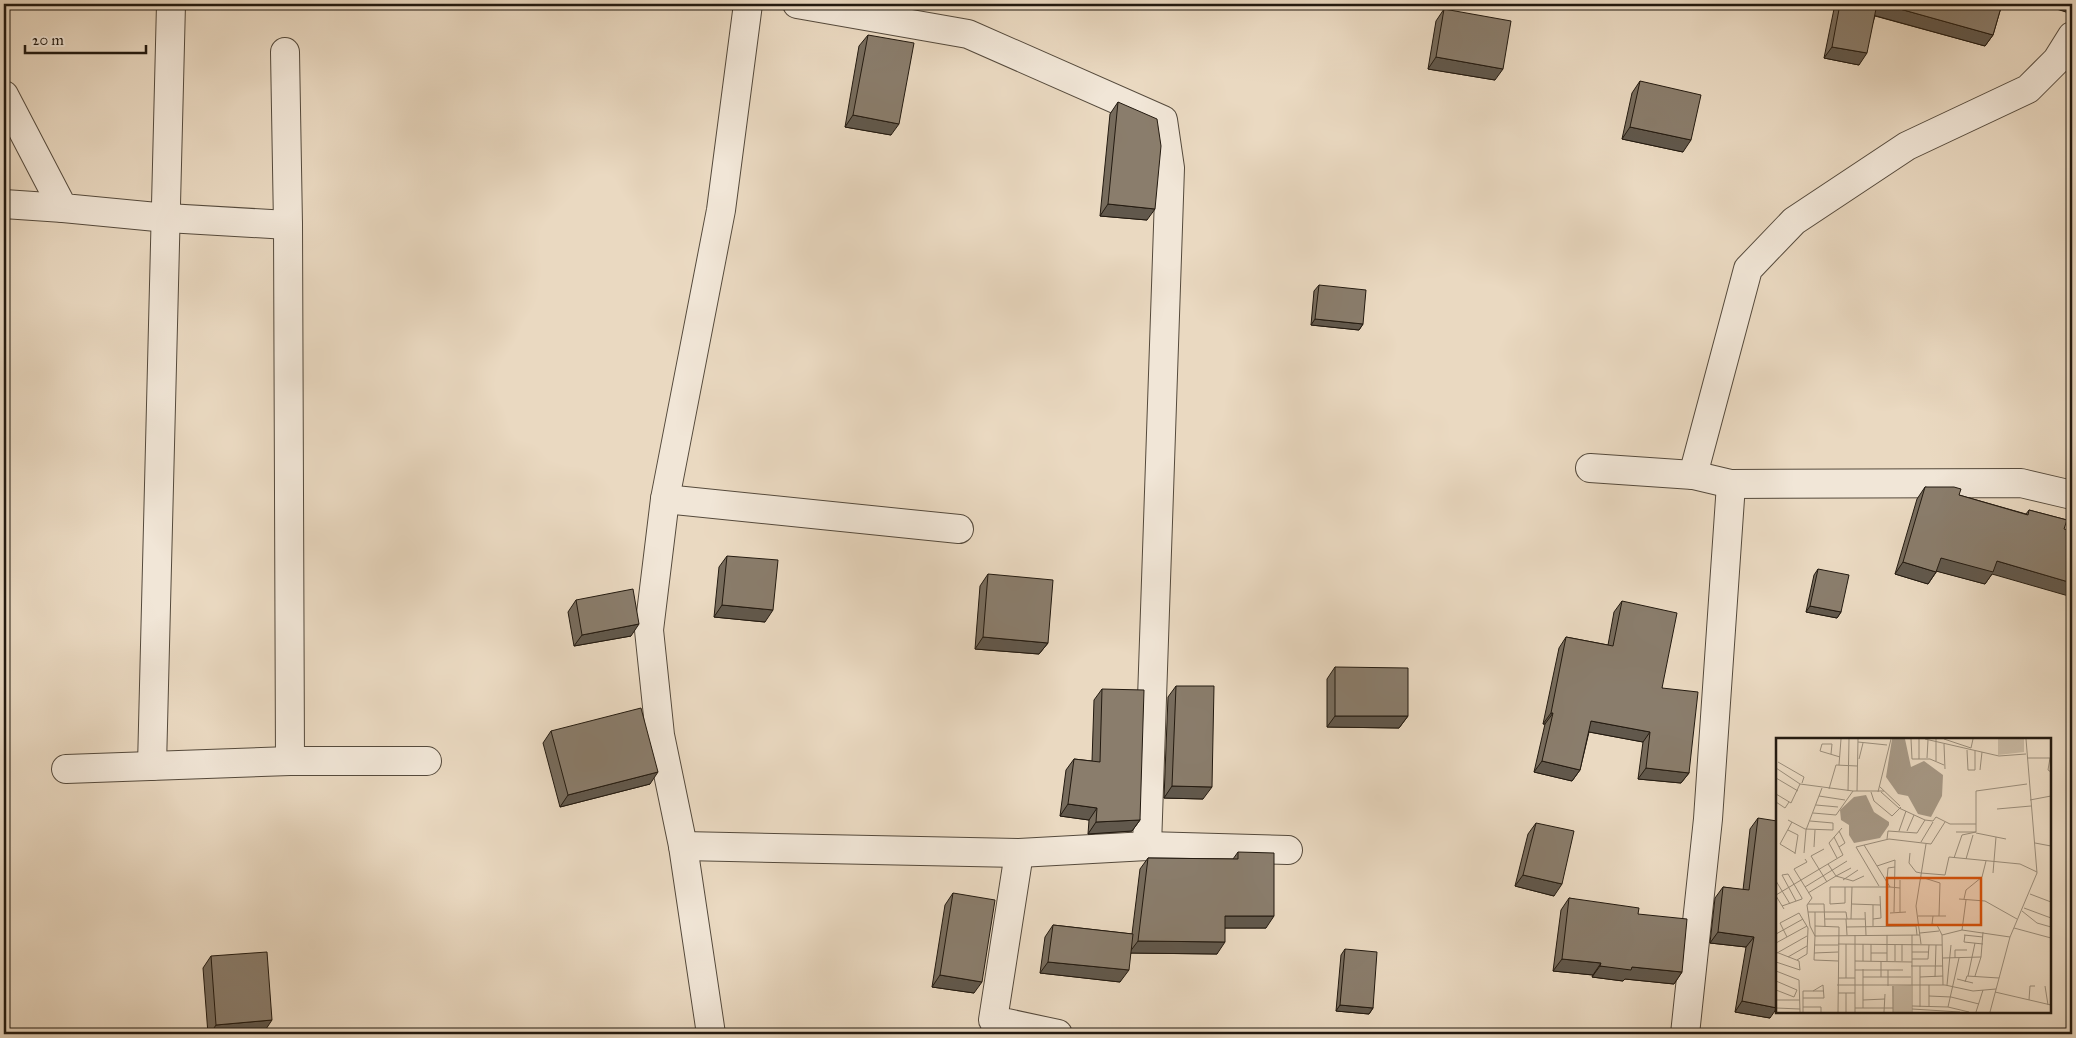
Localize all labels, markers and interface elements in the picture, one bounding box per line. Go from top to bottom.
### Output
scale bar [25,22,146,54]
text: 20 m [32,31,64,49]
inset map [1776,738,2051,1013]

